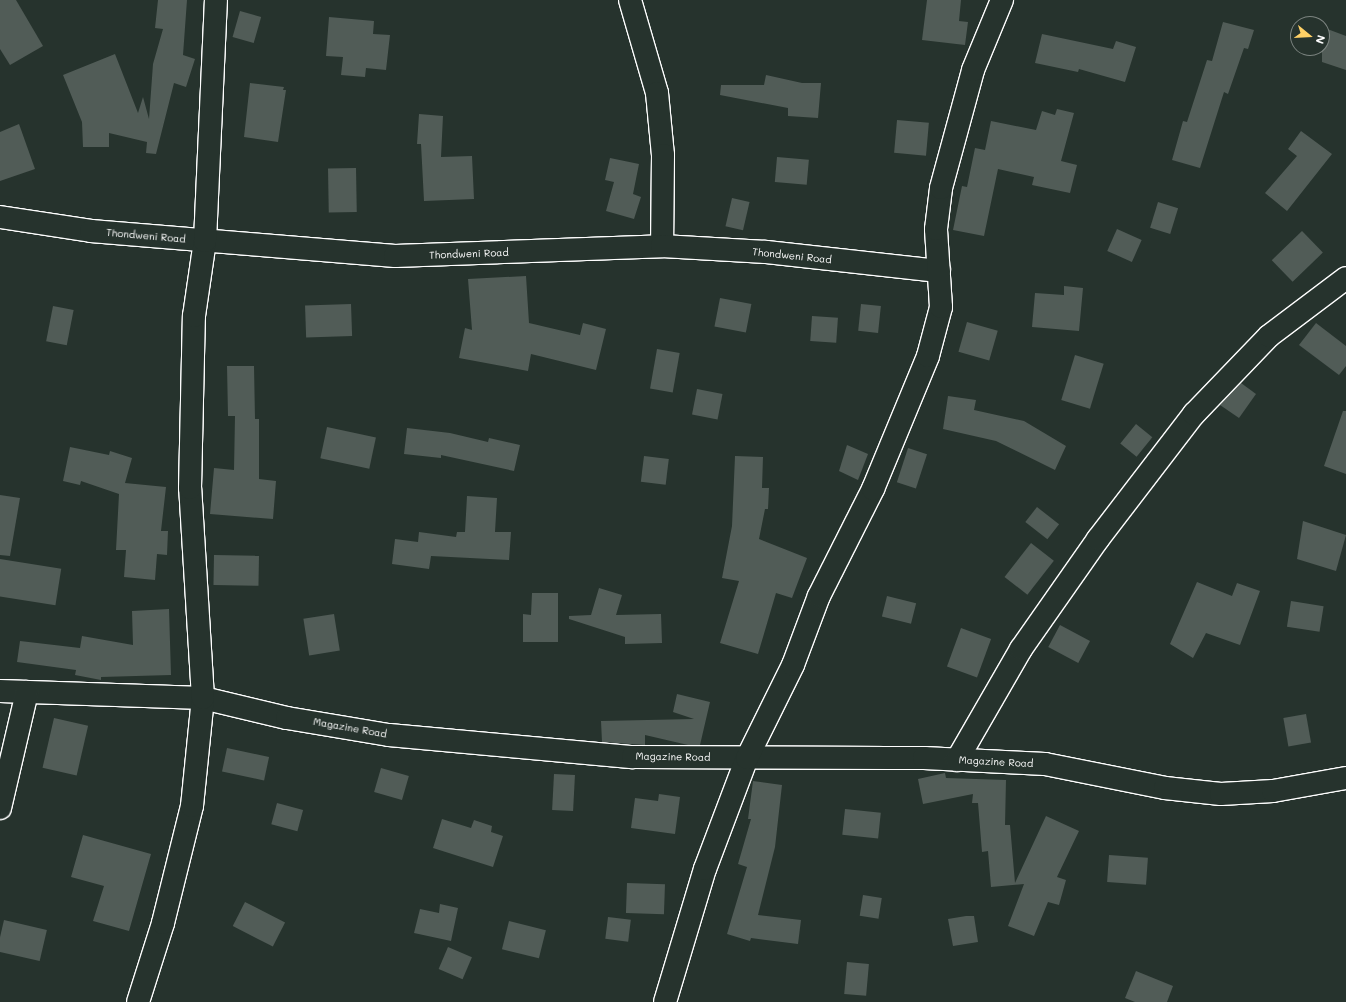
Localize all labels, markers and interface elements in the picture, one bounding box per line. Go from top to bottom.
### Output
north arrow [1290,16,1330,56]
text: N [1313,33,1329,46]
street label: Thondweni Road [106,227,186,245]
street label: Thondweni Road [752,246,832,266]
street label: Thondweni Road [429,247,509,261]
street label: Magazine Road [312,716,388,740]
street label: Magazine Road [636,750,710,764]
street label: Magazine Road [958,754,1034,770]

